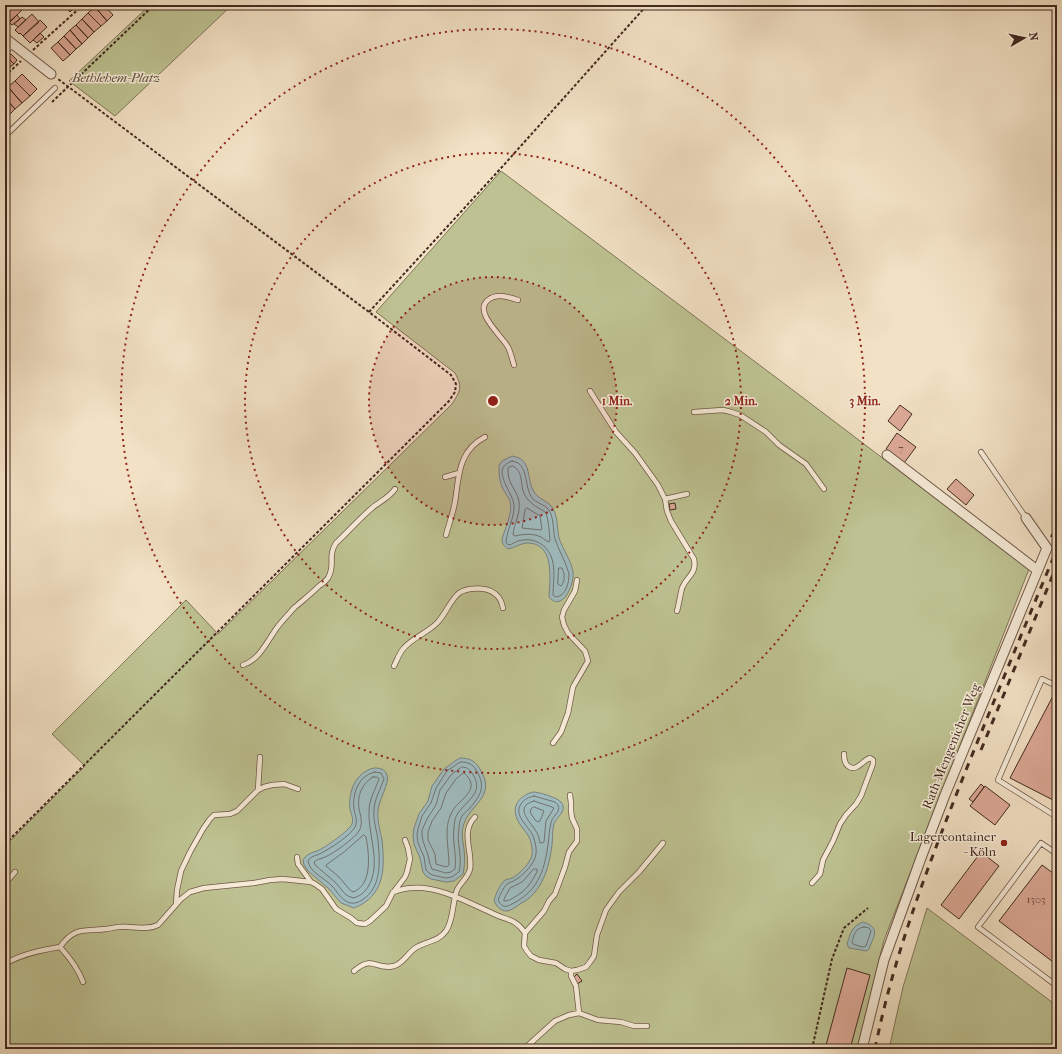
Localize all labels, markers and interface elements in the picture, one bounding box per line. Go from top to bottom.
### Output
north arrow [1004,18,1044,58]
text: N [1026,31,1041,42]
park label: Bethlehem-Platz [71,70,160,85]
centre of rings [486,394,500,408]
text: 1 Min. [602,394,633,408]
text: 2 Min. [725,394,758,408]
text: 3 Min. [849,394,881,409]
house number: 7 [898,442,904,455]
street label: Rath-Mengenicher Weg [919,680,984,811]
place label: Lagercontainer - Köln [910,829,996,859]
marker: Lagercontainer - Köln [999,838,1009,848]
house number: 1303 [1026,893,1046,906]

